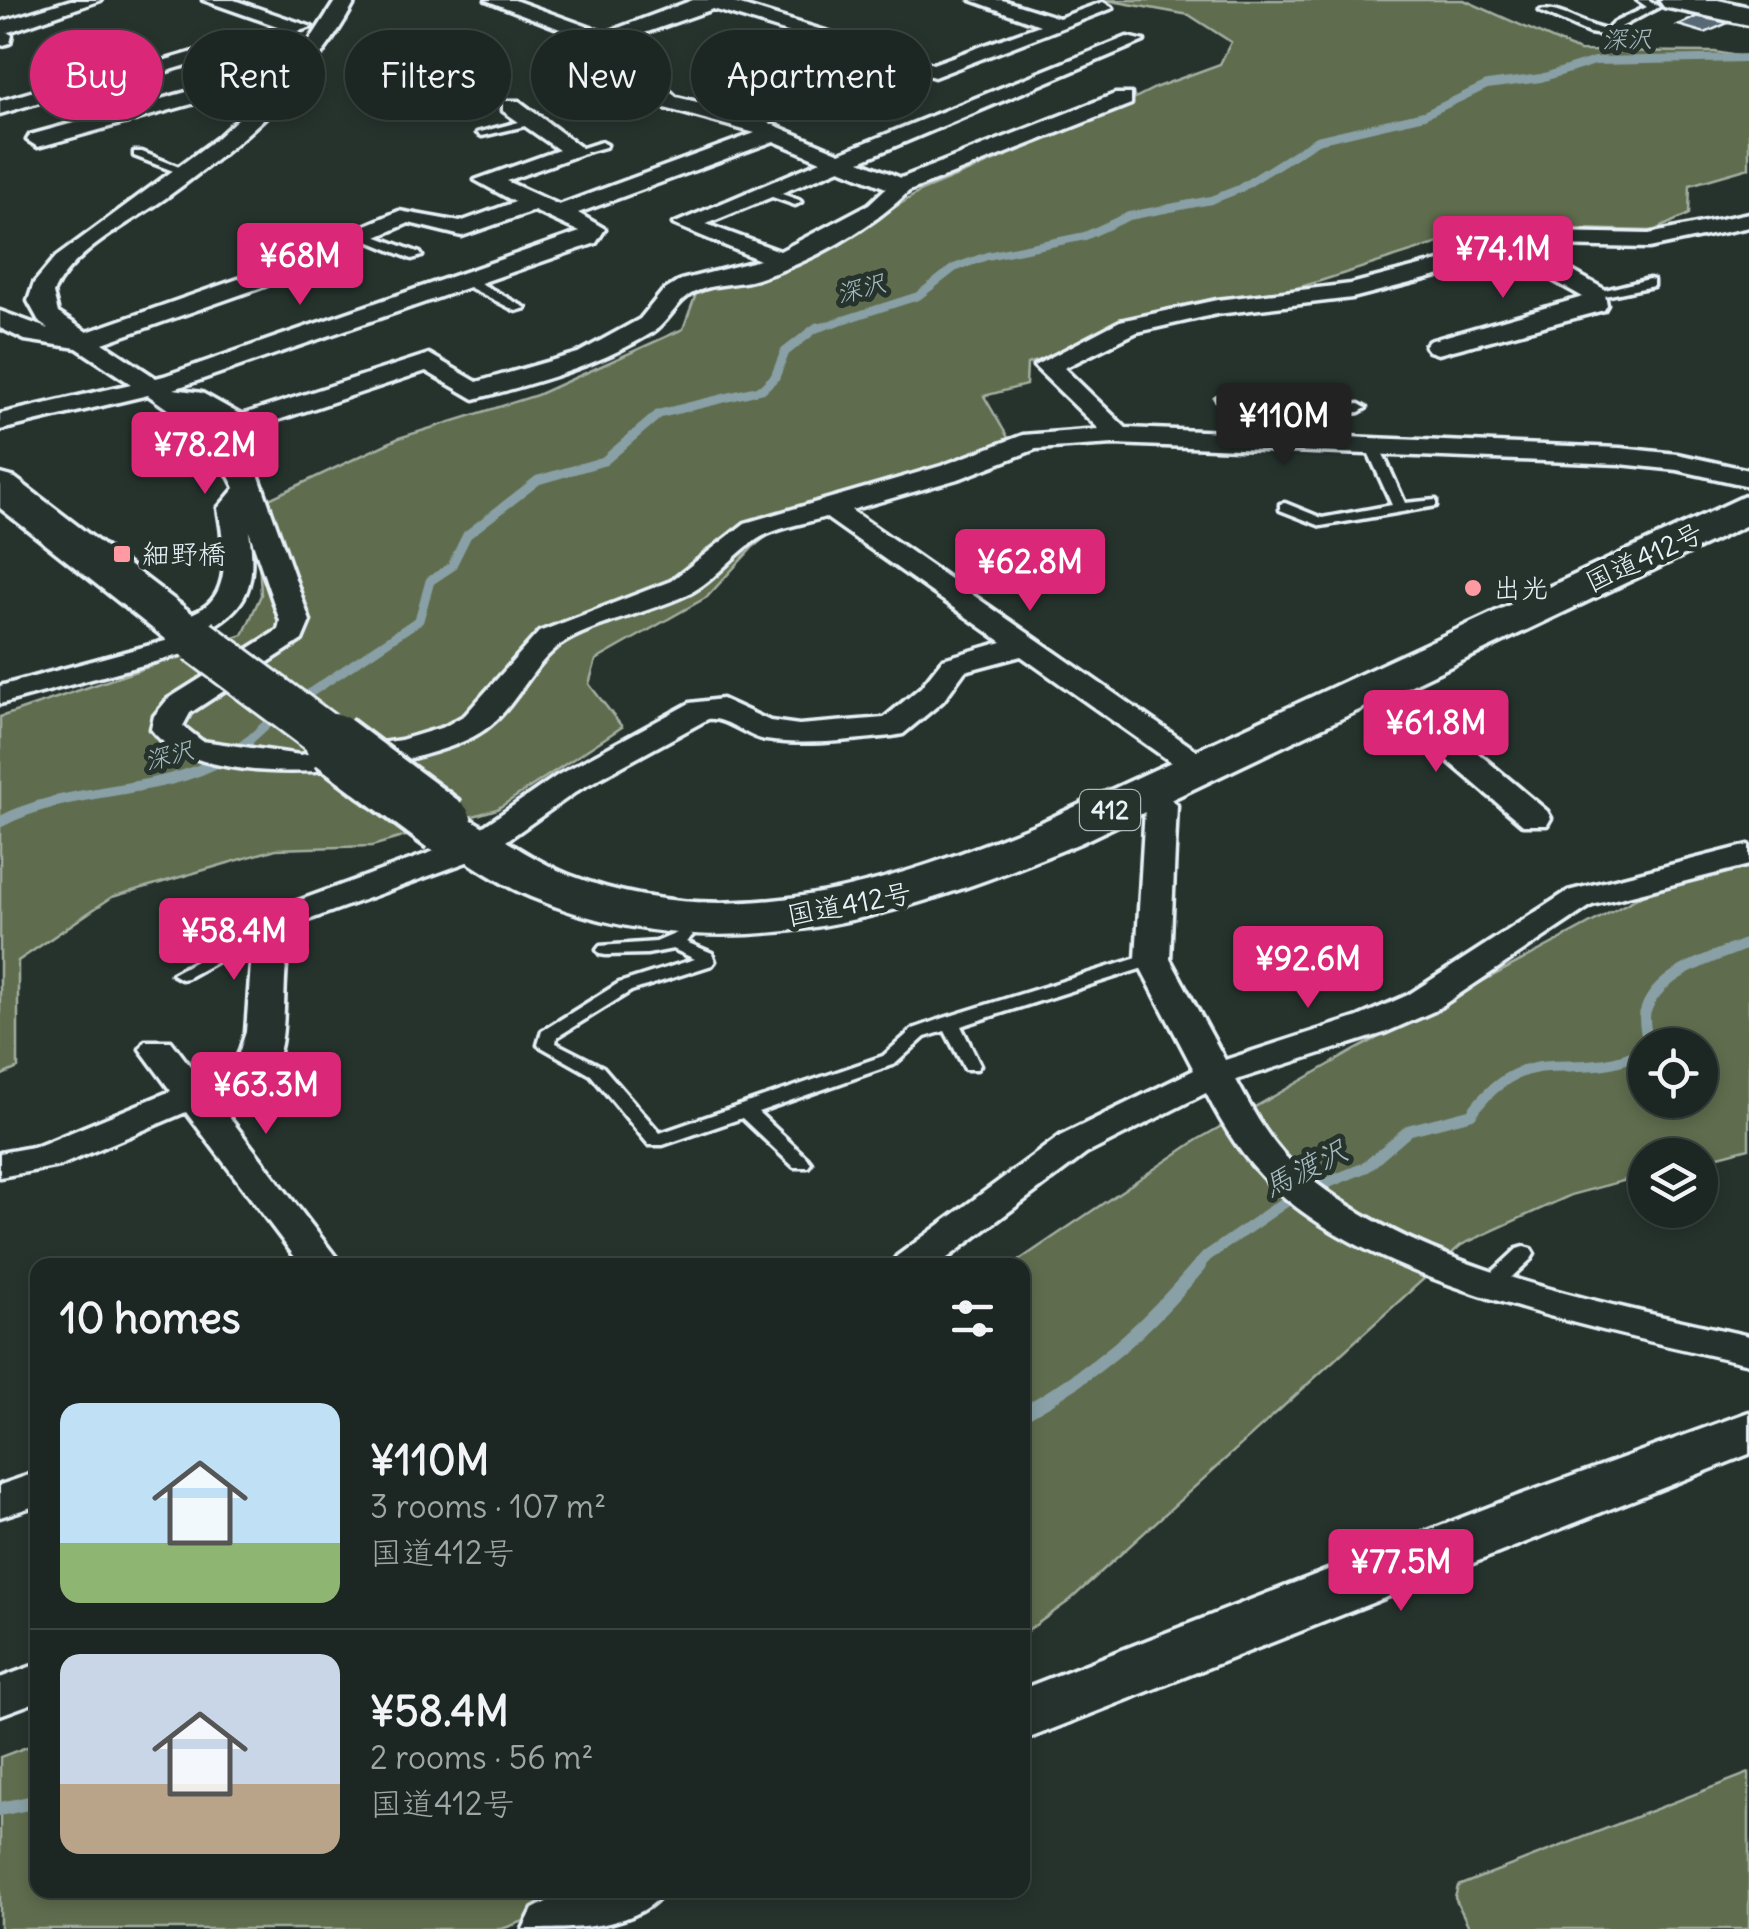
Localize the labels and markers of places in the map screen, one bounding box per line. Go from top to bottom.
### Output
pin: ¥74.1M [1422,216,1584,301]
pin: ¥68M [241,223,359,308]
pin: ¥110M [1214,383,1354,468]
pin: ¥78.2M [124,412,286,497]
pin: ¥62.8M [949,529,1111,614]
place label: 細野橋 [142,536,226,572]
marker: 細野橋 [111,543,133,565]
place label: 出光 [1493,570,1549,606]
marker: 出光 [1462,577,1484,599]
pin: ¥61.8M [1355,690,1517,775]
pin: ¥58.4M [153,898,315,983]
pin: ¥92.6M [1227,926,1389,1011]
pin: ¥63.3M [185,1052,347,1137]
pin: ¥77.5M [1320,1529,1482,1614]

